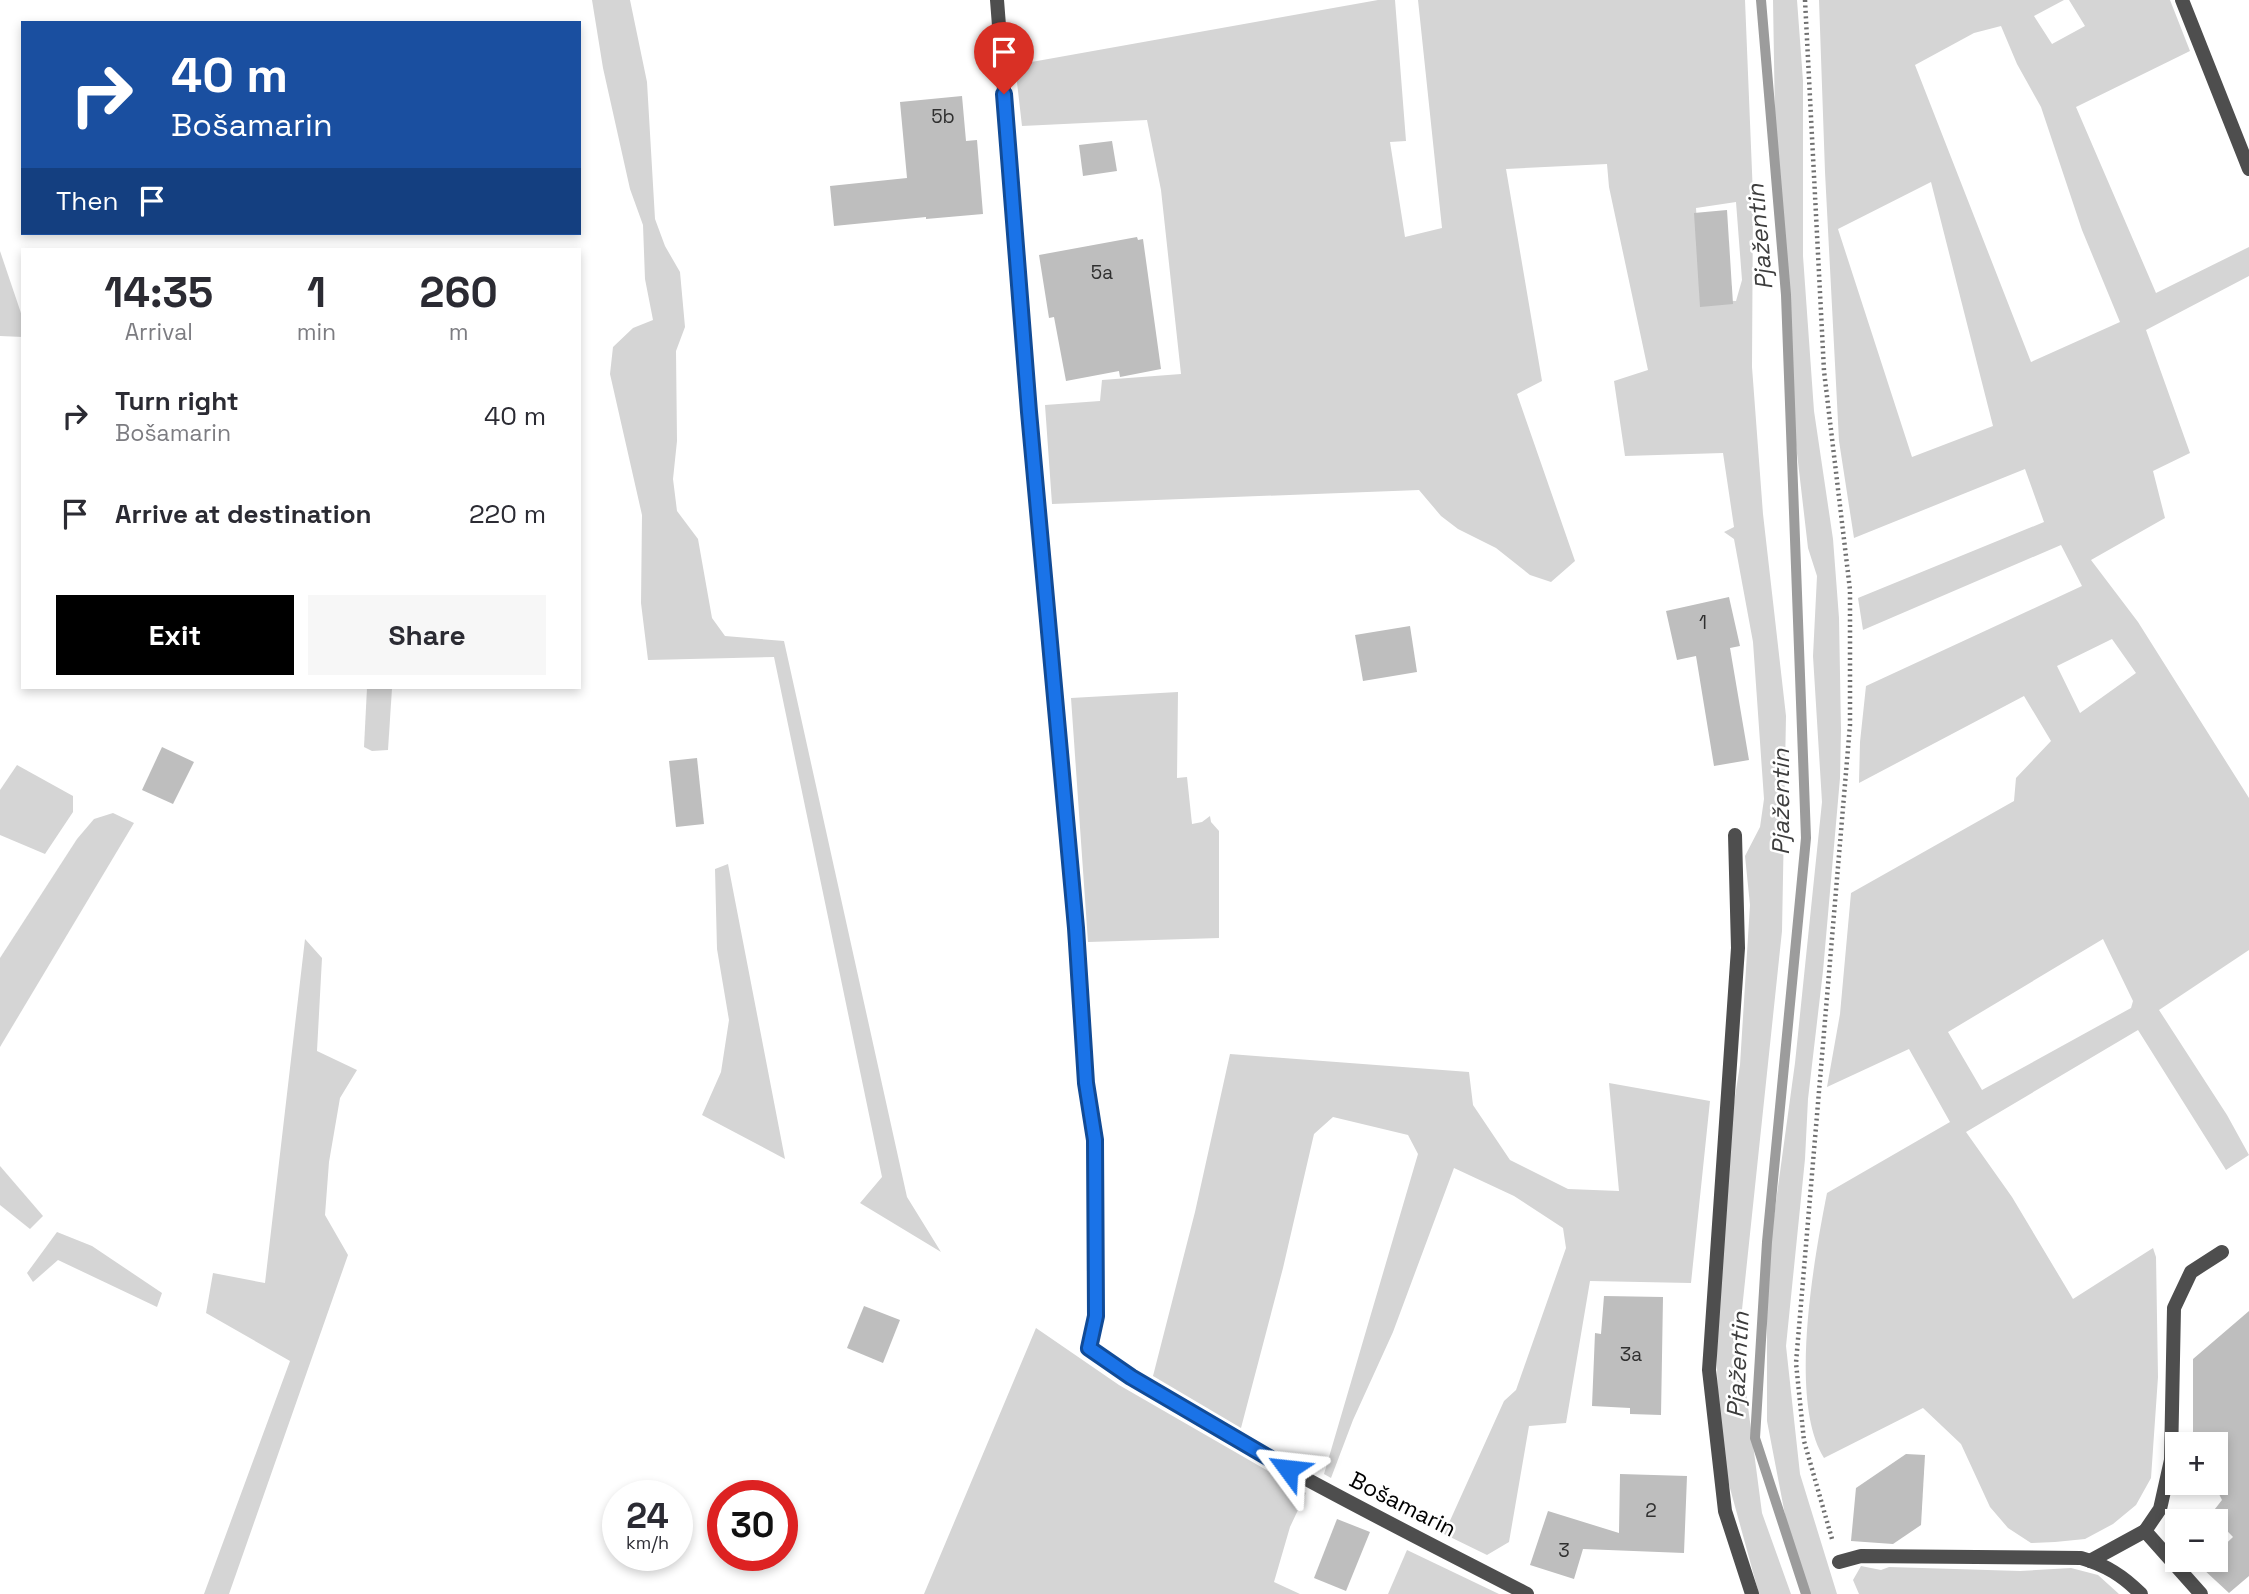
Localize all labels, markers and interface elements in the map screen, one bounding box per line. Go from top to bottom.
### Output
pin [974,22,1034,94]
icon: arrive [985,33,1023,71]
text: 40 m [171,44,288,106]
icon: right [56,49,147,140]
house number: 5b [931,104,955,129]
text: Bošamarin [171,105,333,145]
water label: Pjažentin [1739,181,1780,291]
icon: arrive [133,182,171,220]
text: Then [56,184,119,218]
house number: 5a [1091,260,1113,285]
text: 14:35 [104,266,213,319]
text: 1 [307,266,326,319]
text: 260 [420,266,498,319]
text: Arrival [125,317,193,347]
text: min [297,317,336,347]
text: m [449,317,468,347]
text: Turn right [115,384,239,418]
icon: right [56,397,94,435]
text: 40 m [484,399,546,433]
text: Bošamarin [115,418,231,448]
icon: arrive [56,495,94,533]
text: Arrive at destination [115,497,372,531]
text: 220 m [469,497,546,531]
button: Exit [56,595,294,675]
button: Share [308,595,546,675]
house number: 1 [1699,610,1707,635]
water label: Pjažentin [1765,748,1796,855]
water label: Pjažentin [1719,1310,1756,1419]
house number: 3a [1620,1342,1642,1367]
position arrow [1251,1432,1325,1506]
map controls [2165,1432,2228,1572]
button: + [2165,1432,2228,1495]
street label: Bošamarin [1344,1464,1462,1544]
speed limit sign: 30 [707,1480,798,1571]
text: 24 [626,1494,669,1538]
house number: 2 [1645,1498,1657,1523]
button: − [2165,1509,2228,1572]
text: km/h [626,1531,669,1554]
house number: 3 [1558,1538,1570,1563]

